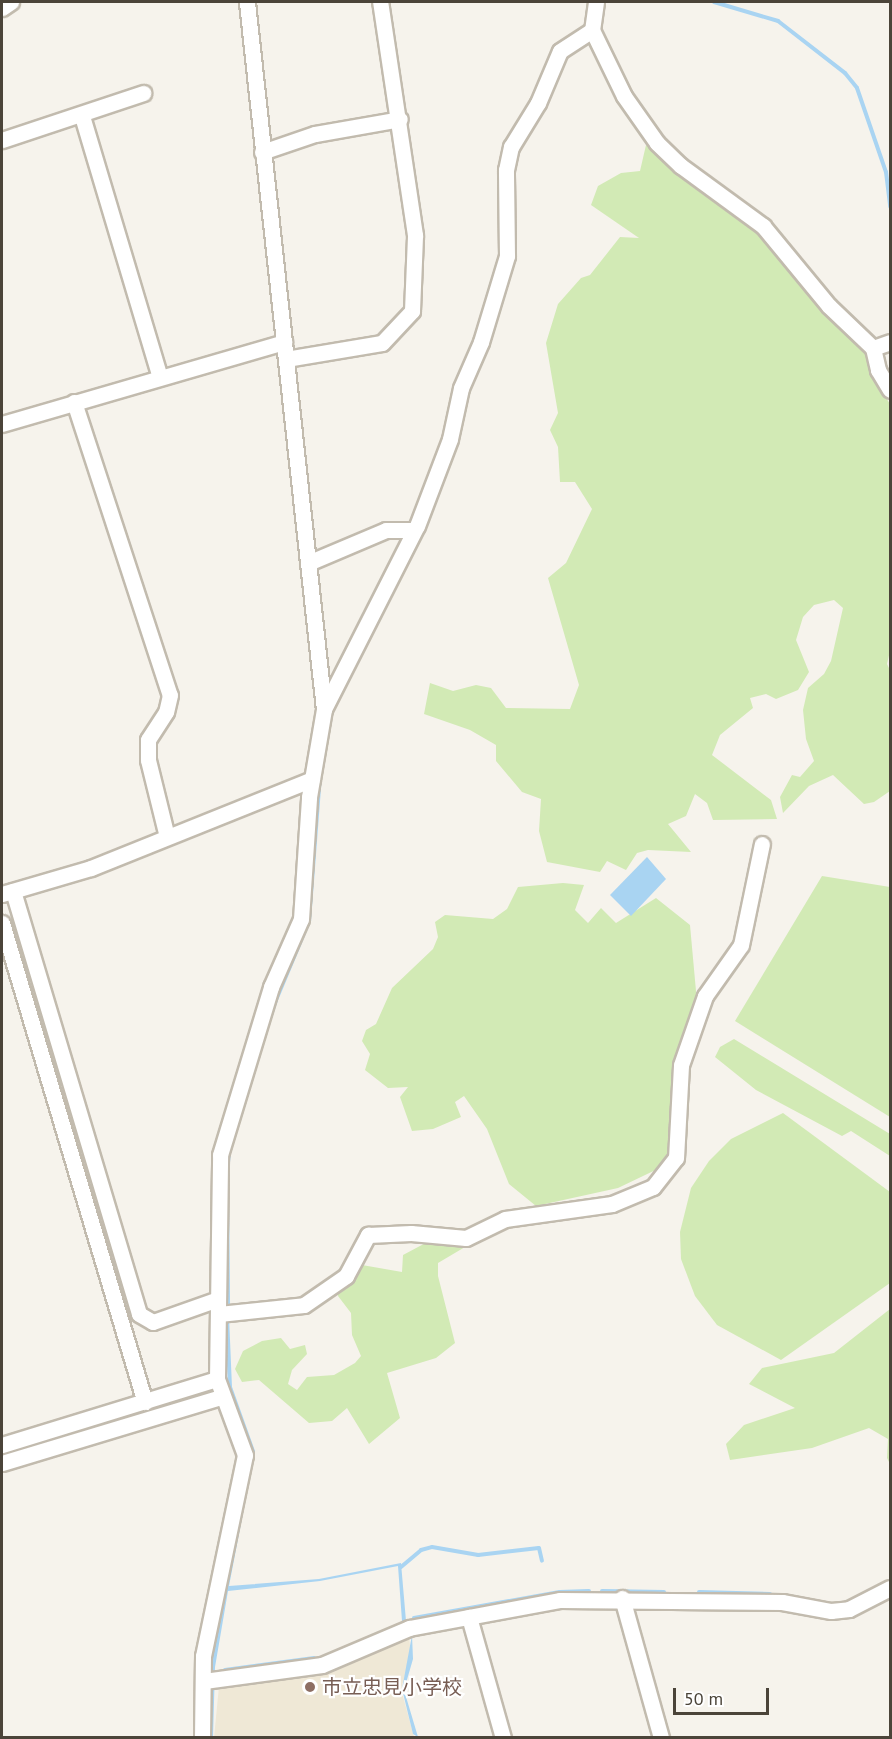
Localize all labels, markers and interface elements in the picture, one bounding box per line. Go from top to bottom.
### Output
place label: 市立忠見小学校 [322,1675,462,1699]
scale bar [676,1676,772,1714]
marker: 市立忠見小学校 [303,1680,317,1694]
text: 50 m [684,1687,723,1710]

